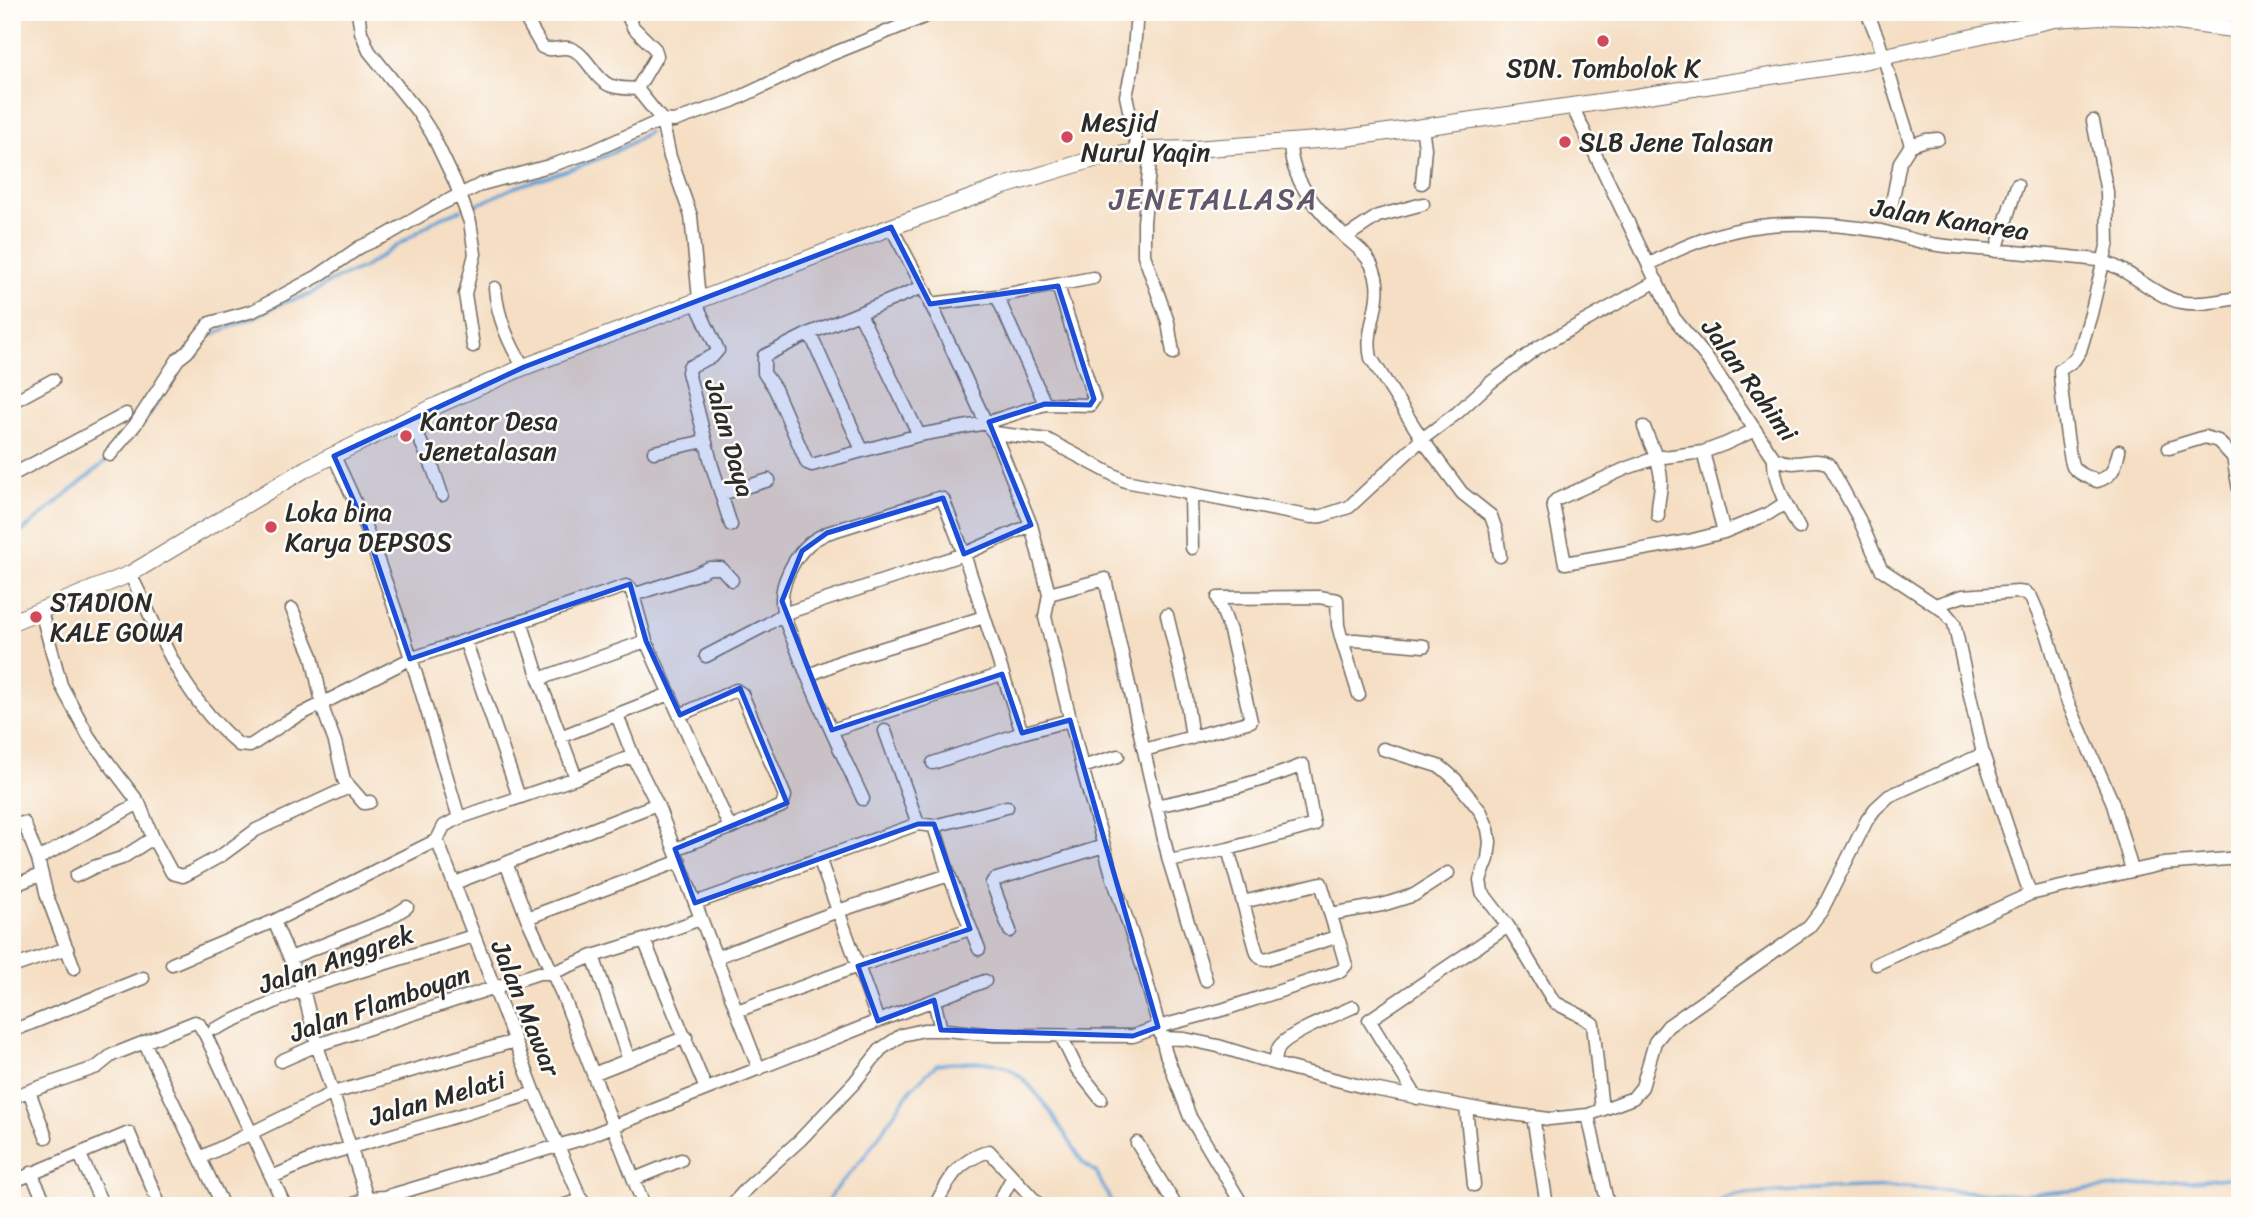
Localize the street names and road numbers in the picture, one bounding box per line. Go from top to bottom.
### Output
street label: Jalan Kanarea [1867,184,2032,254]
street label: Jalan Rahimi [1689,308,1811,452]
street label: Jalan Daya [691,372,769,503]
street label: Jalan Anggrek [251,911,420,1007]
street label: Jalan Mawar [477,932,575,1084]
street label: Jalan Flamboyan [282,951,477,1056]
street label: Jalan Melati [362,1056,512,1140]

